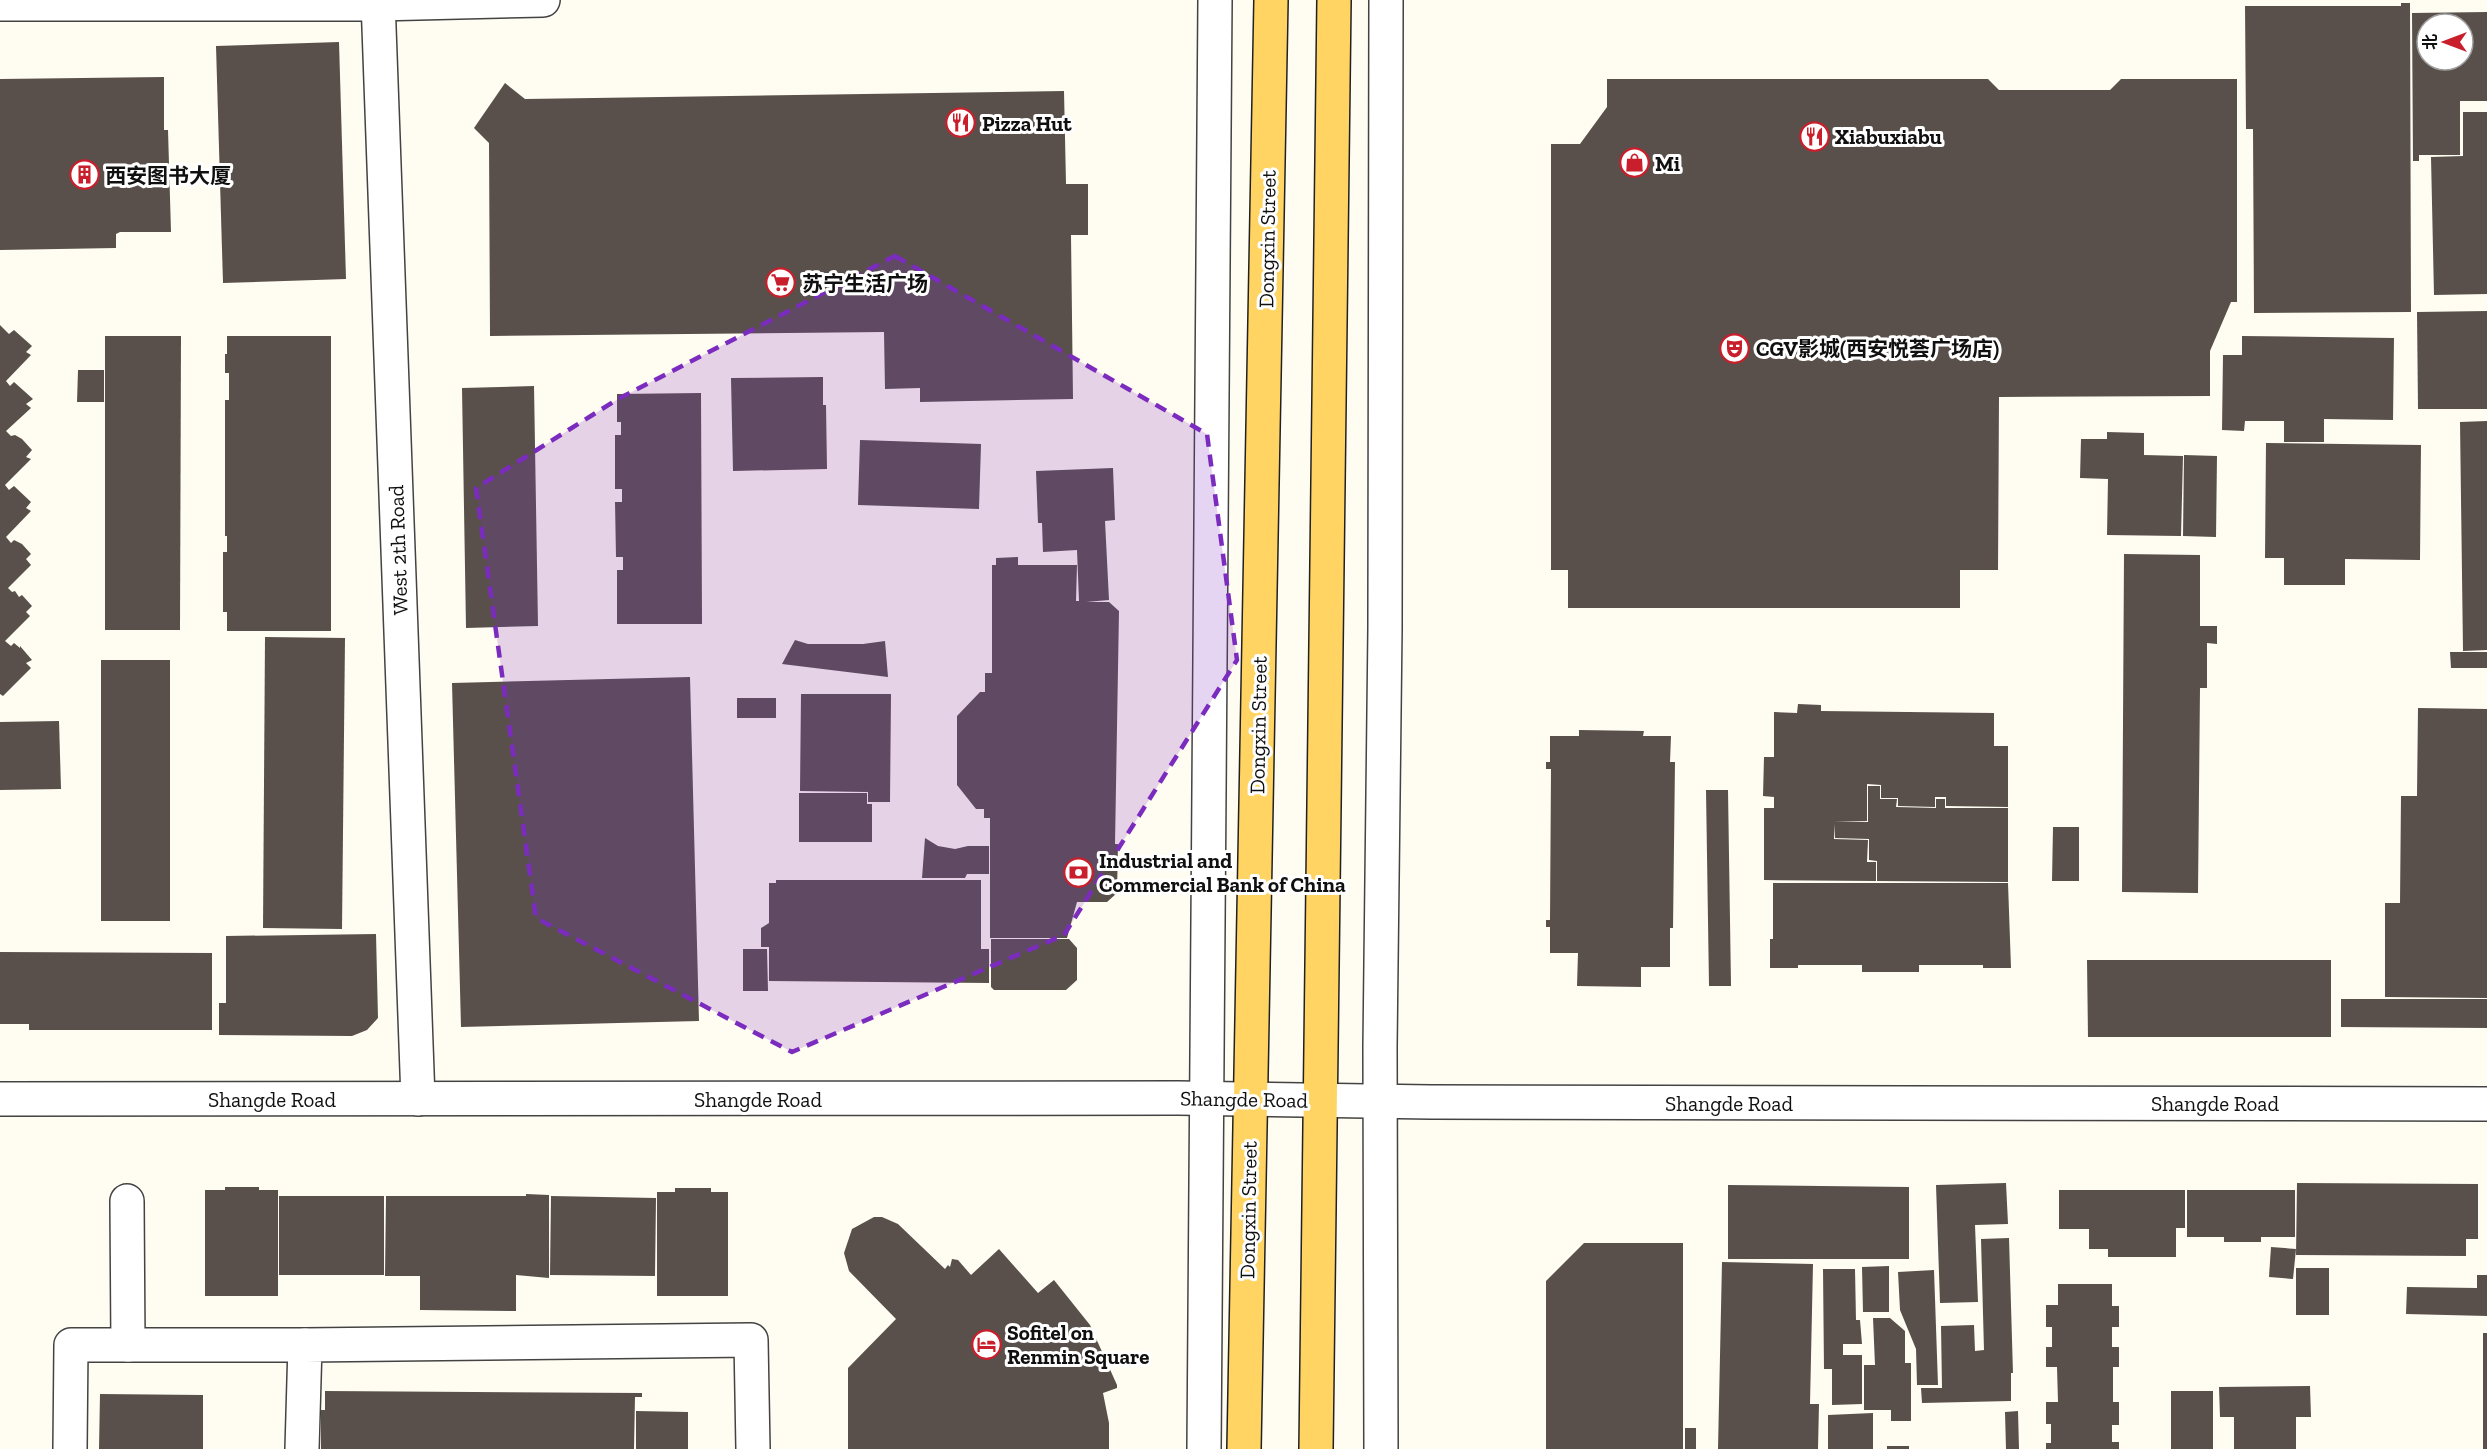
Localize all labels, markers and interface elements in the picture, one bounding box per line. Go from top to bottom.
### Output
north arrow [2415,12,2475,72]
text: 北 [2421,34,2440,50]
restaurant icon: Pizza Hut [945,107,977,139]
place label: Pizza Hut [982,111,1072,136]
restaurant icon: Xiabuxiabu [1798,120,1830,152]
place label: Xiabuxiabu [1835,124,1942,149]
shop icon: Mi [1618,147,1650,179]
place label: Mi [1655,151,1680,176]
building icon: 西安图书大厦 [68,159,100,191]
place label: 西安图书大厦 [105,163,231,188]
street label: Dongxin Street [1253,170,1281,308]
supermarket icon: 苏宁生活广场 [765,267,797,299]
place label: 苏宁生活广场 [802,271,928,296]
theatre icon: CGV影城(西安悦荟广场店) [1719,332,1751,364]
place label: CGV影城(西安悦荟广场店) [1756,336,1999,361]
street label: West 2th Road [383,484,413,616]
street label: Dongxin Street [1244,656,1272,794]
place label: Industrial and Commercial Bank of China [1099,848,1346,897]
bank icon: Industrial and Commercial Bank of China [1062,856,1094,888]
street label: Shangde Road [1180,1085,1309,1113]
street label: Shangde Road [208,1087,336,1112]
street label: Shangde Road [694,1087,822,1112]
street label: Shangde Road [1665,1091,1793,1116]
street label: Shangde Road [2151,1091,2279,1116]
street label: Dongxin Street [1234,1141,1262,1279]
place label: Sofitel on Renmin Square [1007,1320,1150,1369]
hotel icon: Sofitel on Renmin Square [970,1328,1002,1360]

